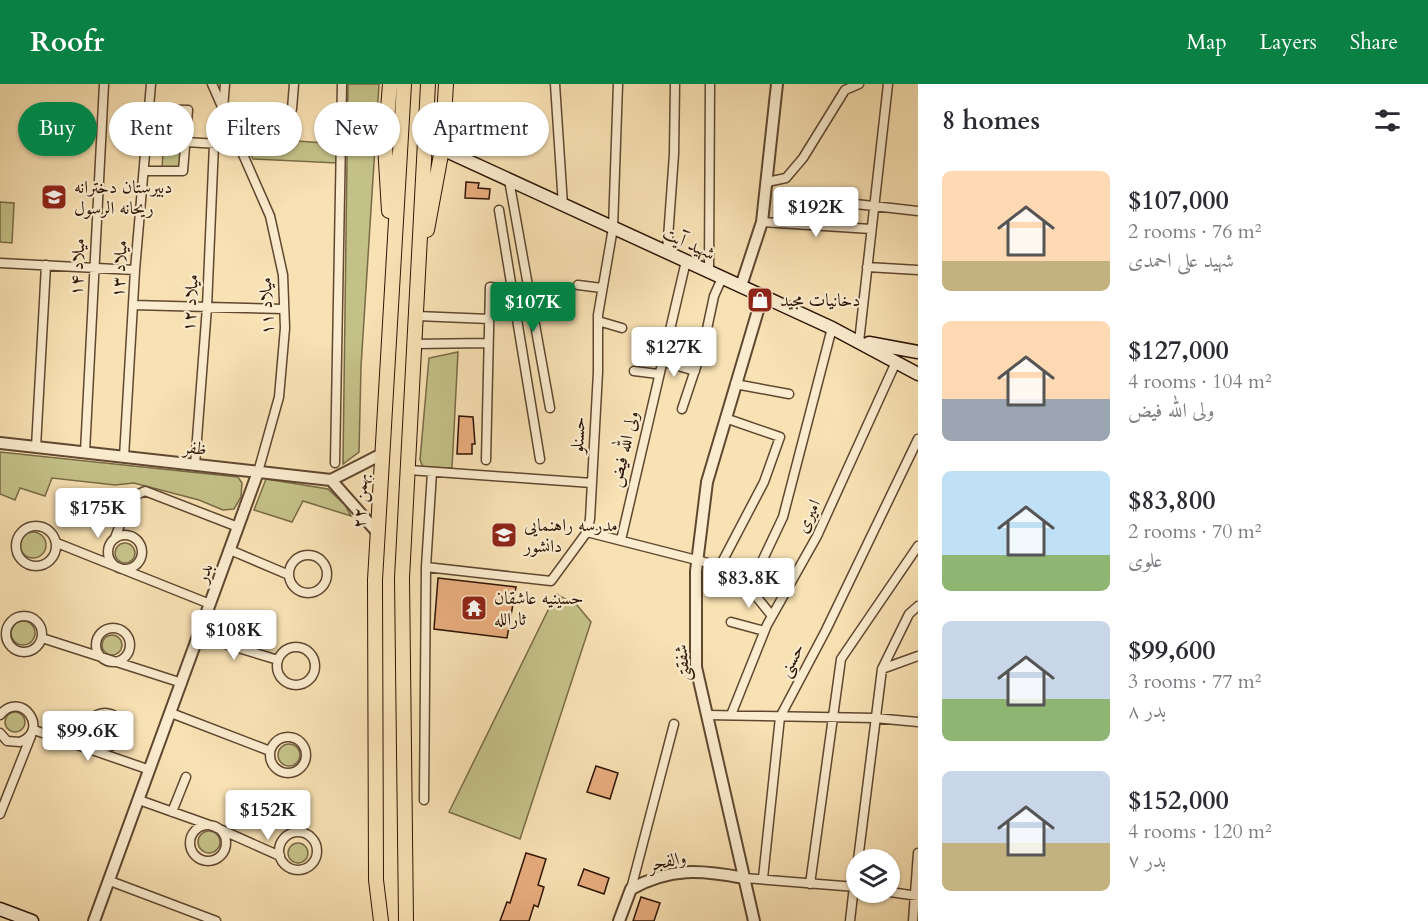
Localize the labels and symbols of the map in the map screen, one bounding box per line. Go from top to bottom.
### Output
place label: دبیرستان دخترانه ریحانه الرسول [74,175,172,221]
school or university icon: دبیرستان دخترانه ریحانه الرسول [39,182,69,212]
pin: $192K [774,187,858,238]
street label: شهید آیت [658,220,719,266]
street label: میلاد ۱۴ [64,237,91,297]
street label: میلاد ۱۳ [105,239,134,299]
street label: میلاد ۱۲ [176,273,205,333]
street label: میلاد ۱۱ [253,277,280,335]
pin: $107K [491,282,575,333]
shop icon: دخانیات مجید [745,285,775,315]
place label: دخانیات مجید [780,288,860,313]
pin: $127K [632,327,716,378]
street label: ولی الله فیض [602,408,645,490]
street label: حسنلو [565,416,592,456]
street label: ظفر [180,434,208,462]
street label: ۲۲ بهمن [347,473,374,529]
pin: $175K [56,488,140,539]
street label: امیری [790,495,827,537]
place label: مدرسه راهنمایی دانشور [522,513,618,559]
school or university icon: مدرسه راهنمایی دانشور [489,520,519,550]
pin: $83.8K [700,558,798,609]
street label: بدر [189,560,219,588]
place label: حسینیه عاشقان ثارالله [494,586,583,632]
temple icon: حسینیه عاشقان ثارالله [459,593,489,623]
pin: $108K [192,610,276,661]
street label: حسنی [772,639,811,682]
street label: شفقتی [668,643,697,682]
pin: $99.6K [39,711,137,762]
pin: $152K [226,790,310,841]
street label: والفجر [644,845,689,878]

